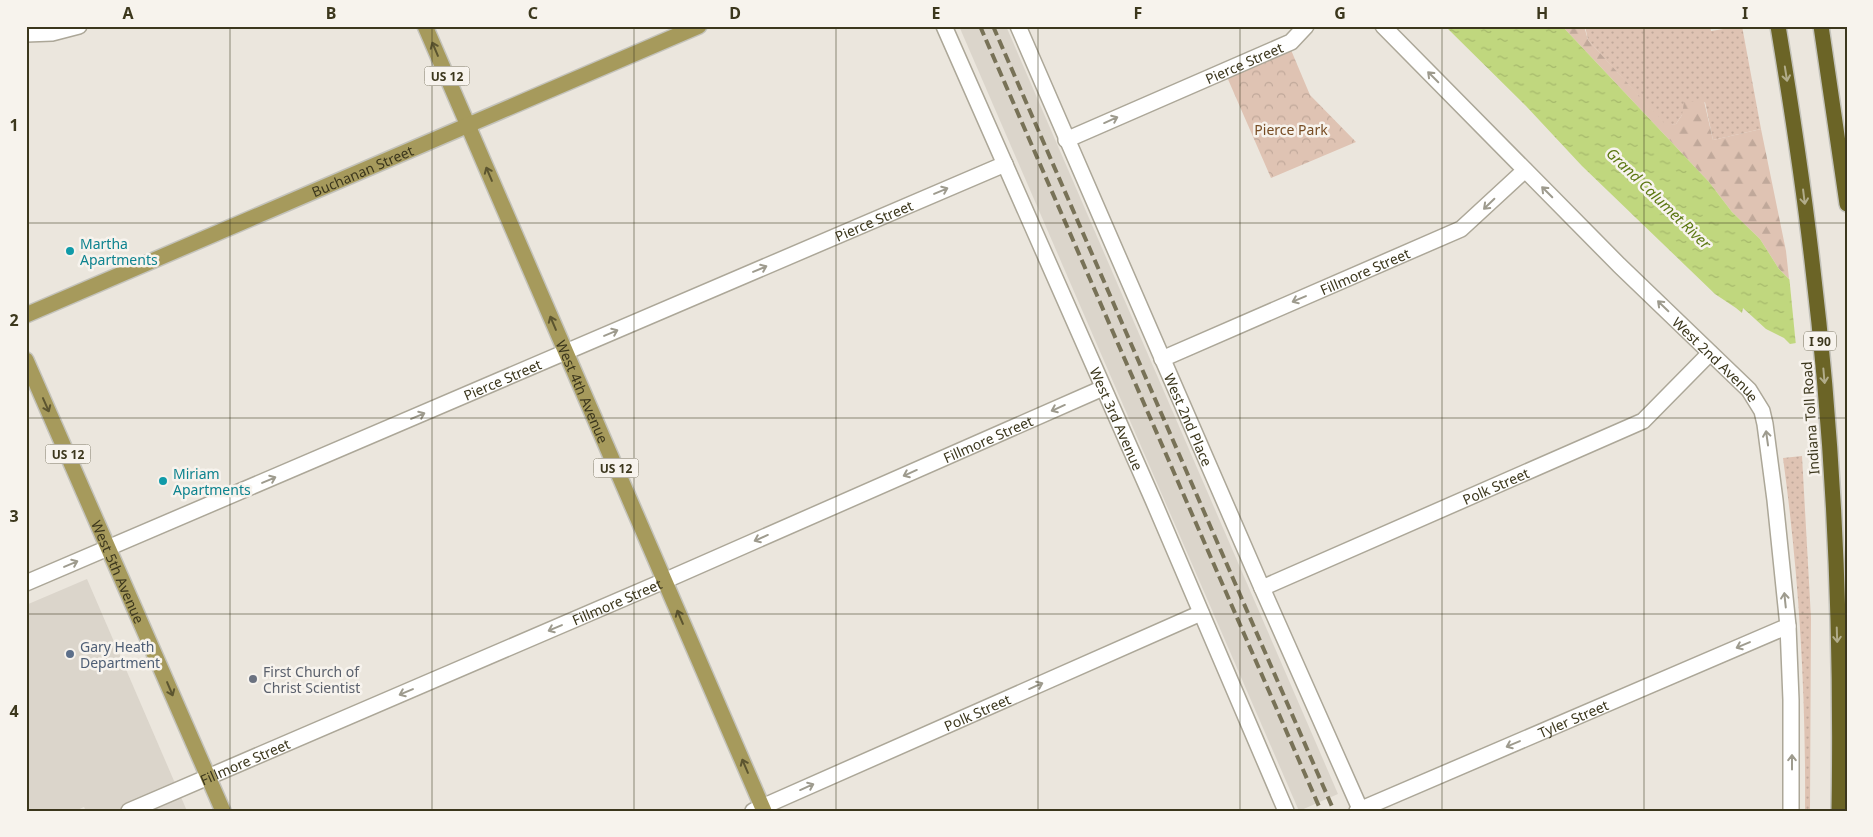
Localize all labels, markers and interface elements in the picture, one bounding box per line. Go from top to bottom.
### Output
text: A [122,2,134,24]
text: B [326,2,336,24]
text: C [528,2,538,24]
text: D [729,2,741,24]
text: E [932,2,941,24]
text: F [1134,2,1142,24]
text: G [1334,2,1346,24]
text: H [1536,2,1548,24]
text: I [1742,2,1748,24]
street label: Pierce Street [1202,37,1286,88]
one-way arrow [430,42,440,57]
road number: US 12 [424,66,470,85]
one-way arrow [1781,66,1791,82]
one-way arrow [1427,70,1439,83]
text: 1 [9,114,19,136]
one-way arrow [1103,115,1118,125]
park label: Pierce Park [1254,120,1328,139]
street label: Buchanan Street [308,140,416,201]
water label: Grand Calumet River [1602,143,1716,254]
one-way arrow [483,167,493,182]
one-way arrow [933,186,948,195]
one-way arrow [1541,186,1553,198]
one-way arrow [1799,189,1809,205]
street label: Pierce Street [832,195,915,245]
one-way arrow [1483,198,1496,210]
place label: Martha Apartments [80,234,158,269]
street label: Fillmore Street [1317,243,1412,299]
marker: Martha Apartments [64,245,76,257]
one-way arrow [752,264,767,274]
one-way arrow [1292,295,1307,305]
one-way arrow [1657,300,1669,312]
text: 2 [9,309,19,331]
street label: West 2nd Avenue [1669,312,1763,405]
one-way arrow [548,316,558,331]
one-way arrow [603,328,618,338]
road number: I 90 [1804,332,1836,351]
street label: West 4th Avenue [552,337,613,446]
street label: Pierce Street [460,354,544,404]
street label: Indiana Toll Road [1797,361,1823,475]
street label: West 3rd Avenue [1086,364,1148,473]
one-way arrow [1819,368,1828,384]
street label: West 2nd Place [1160,370,1217,469]
one-way arrow [42,397,51,412]
one-way arrow [1051,403,1066,413]
one-way arrow [410,410,425,420]
street label: Fillmore Street [940,411,1035,467]
one-way arrow [1762,431,1772,447]
road number: US 12 [46,444,90,464]
road number: US 12 [594,458,638,478]
street label: Polk Street [1459,463,1532,509]
place label: Miriam Apartments [173,464,251,499]
one-way arrow [903,469,918,479]
one-way arrow [261,474,276,484]
marker: Miriam Apartments [157,475,169,487]
text: 3 [9,505,19,527]
street label: West 5th Avenue [88,517,149,626]
one-way arrow [754,534,769,544]
one-way arrow [63,559,78,569]
street label: Fillmore Street [569,574,665,629]
one-way arrow [1780,592,1790,608]
one-way arrow [675,610,685,625]
one-way arrow [548,623,563,633]
one-way arrow [1833,626,1842,642]
place label: Gary Heath Department [80,637,160,672]
one-way arrow [1736,641,1751,651]
marker: Gary Heath Department [64,648,76,660]
place label: First Church of Christ Scientist [263,662,360,697]
marker: First Church of Christ Scientist [247,673,259,685]
one-way arrow [166,681,176,696]
one-way arrow [1028,681,1043,691]
one-way arrow [399,687,414,697]
street label: Polk Street [941,689,1013,735]
street label: Tyler Street [1535,695,1611,742]
text: 4 [9,700,19,722]
street label: Fillmore Street [197,734,293,789]
one-way arrow [1506,739,1521,749]
one-way arrow [1787,754,1797,770]
one-way arrow [739,759,749,774]
one-way arrow [799,782,814,792]

